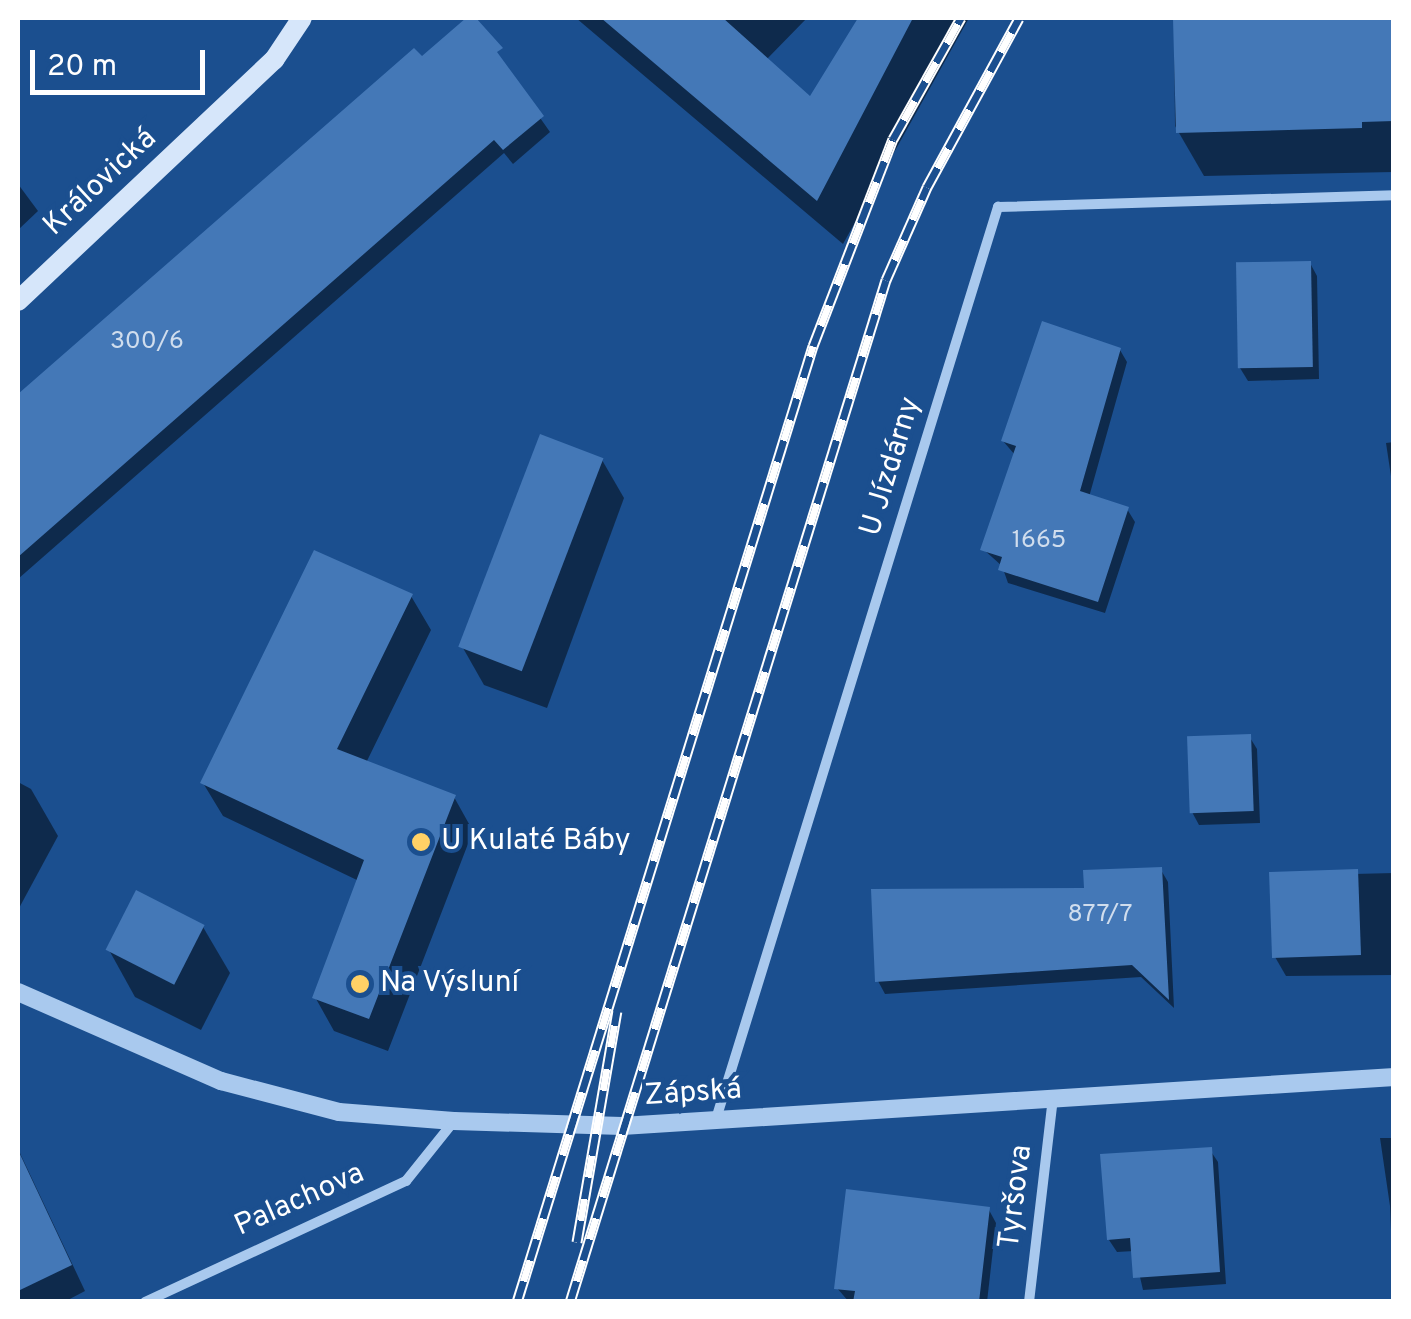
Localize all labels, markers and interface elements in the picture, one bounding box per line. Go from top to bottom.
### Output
scale bar [35,30,210,92]
text: 20 m [47,49,117,86]
street label: Královická [37,122,165,244]
house number: 300/6 [110,327,184,357]
street label: U Jízdárny [854,393,930,541]
house number: 1665 [1012,526,1066,556]
place label: U Kulaté Báby [441,824,631,860]
marker: U Kulaté Báby [410,831,432,853]
house number: 877/7 [1067,900,1133,930]
place label: Na Výsluní [380,966,520,1002]
marker: Na Výsluní [349,973,371,995]
street label: Zápská [643,1073,743,1115]
street label: Tyršova [993,1143,1041,1251]
street label: Palachova [230,1157,370,1245]

